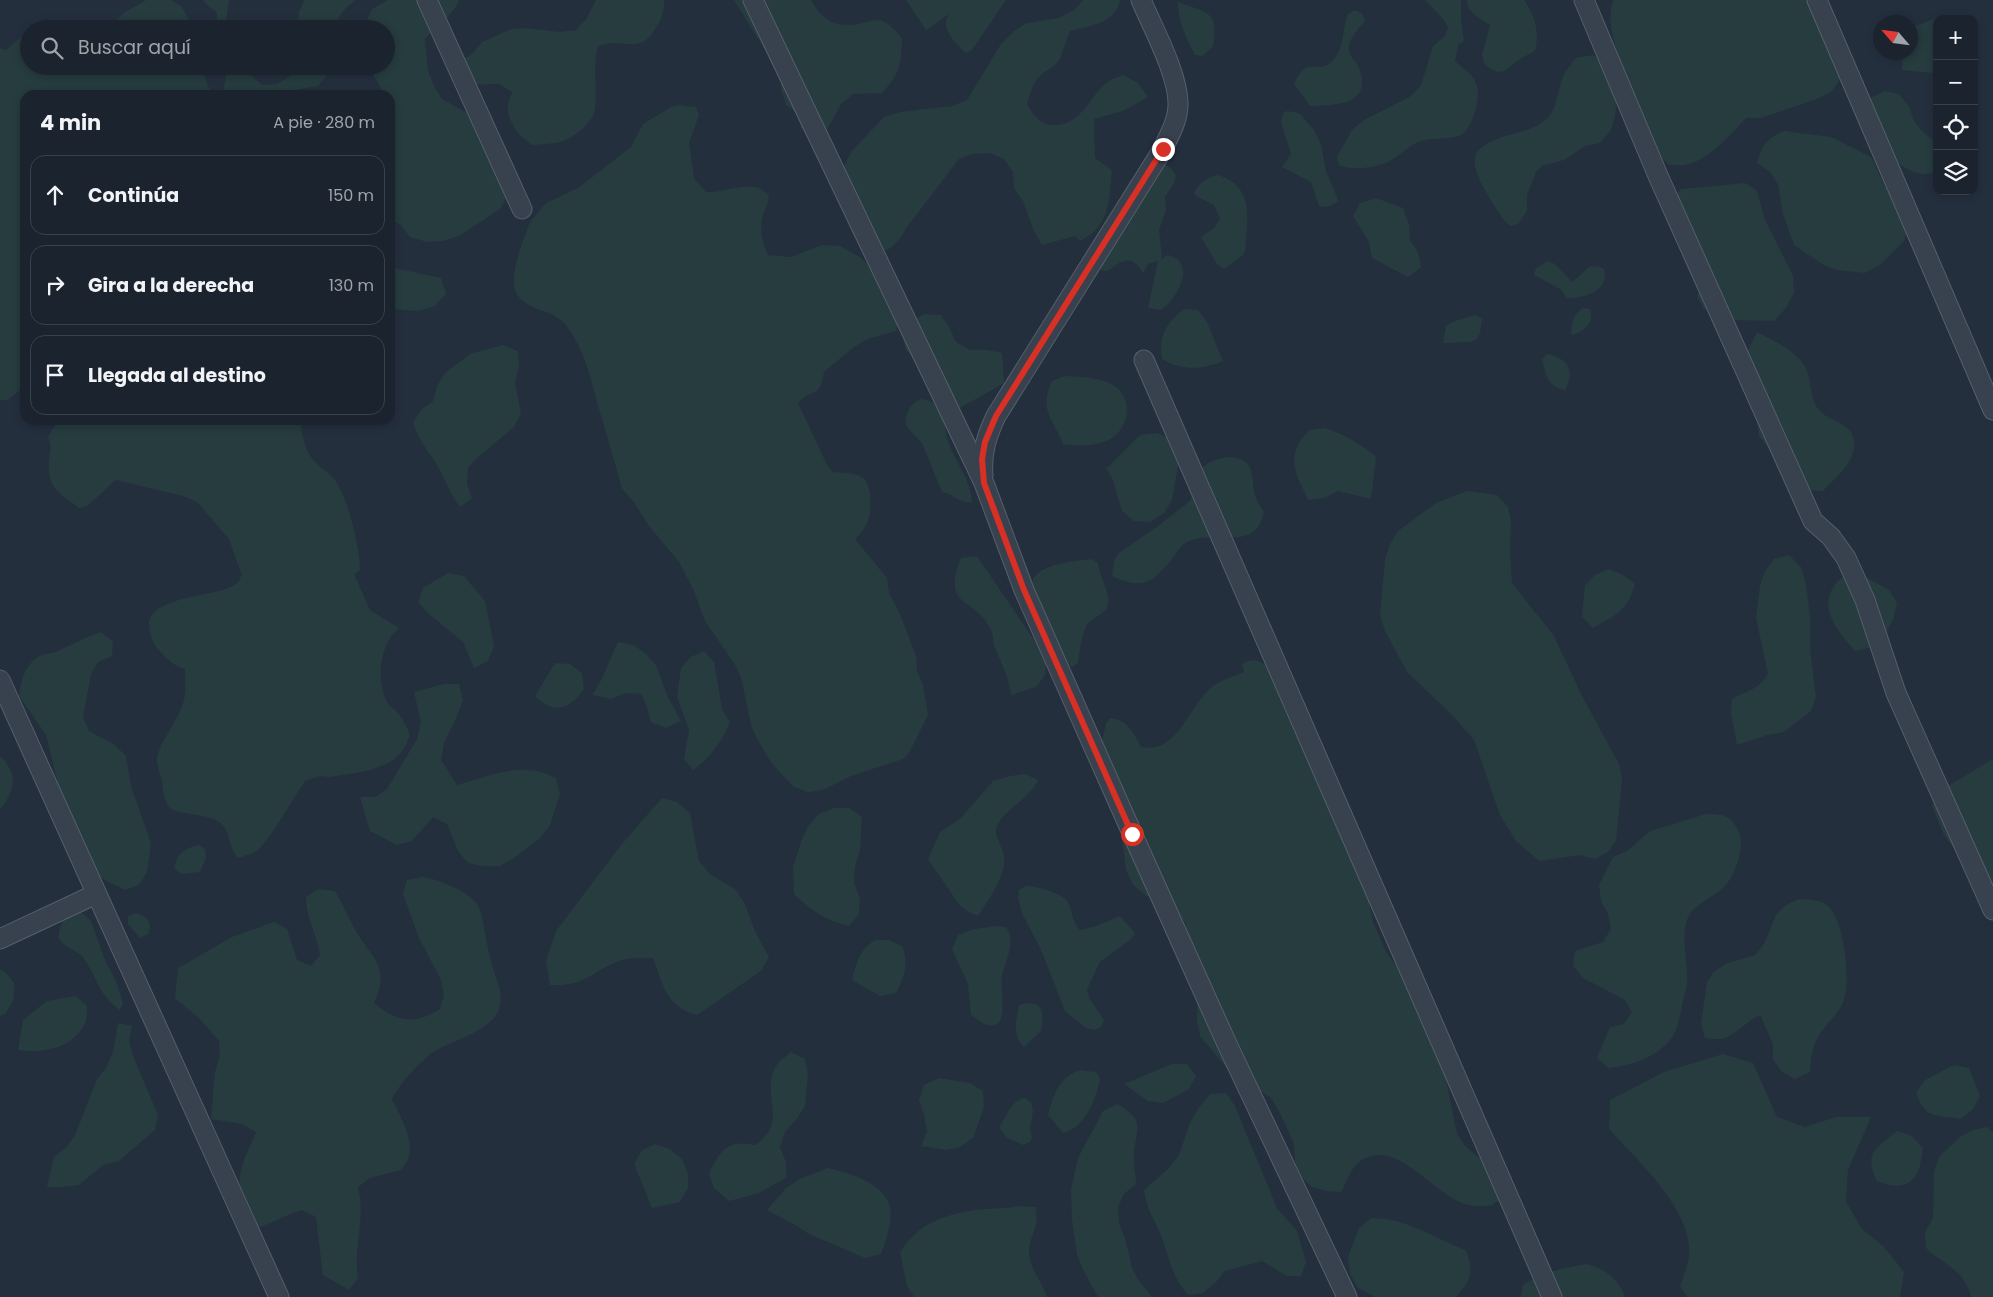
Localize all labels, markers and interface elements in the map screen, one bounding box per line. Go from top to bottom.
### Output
north arrow [1873,15,1918,60]
map controls [1933,15,1978,195]
button: + [1933,15,1978,60]
search box [20,20,395,75]
icon: search [38,34,66,62]
text: Buscar aquí [78,34,191,61]
button: − [1933,60,1978,105]
button: locate [1933,105,1978,150]
text: 4 min [40,108,101,137]
text: A pie · 280 m [273,111,375,134]
route end [1152,138,1175,161]
button: layers [1933,150,1978,195]
icon: ahead [41,181,69,209]
text: Continúa [88,182,179,209]
text: 150 m [328,184,374,207]
icon: right [41,271,69,299]
text: Gira a la derecha [88,272,254,299]
text: 130 m [329,274,374,297]
icon: arrive [41,361,69,389]
text: Llegada al destino [88,362,266,389]
route start [1121,823,1144,846]

